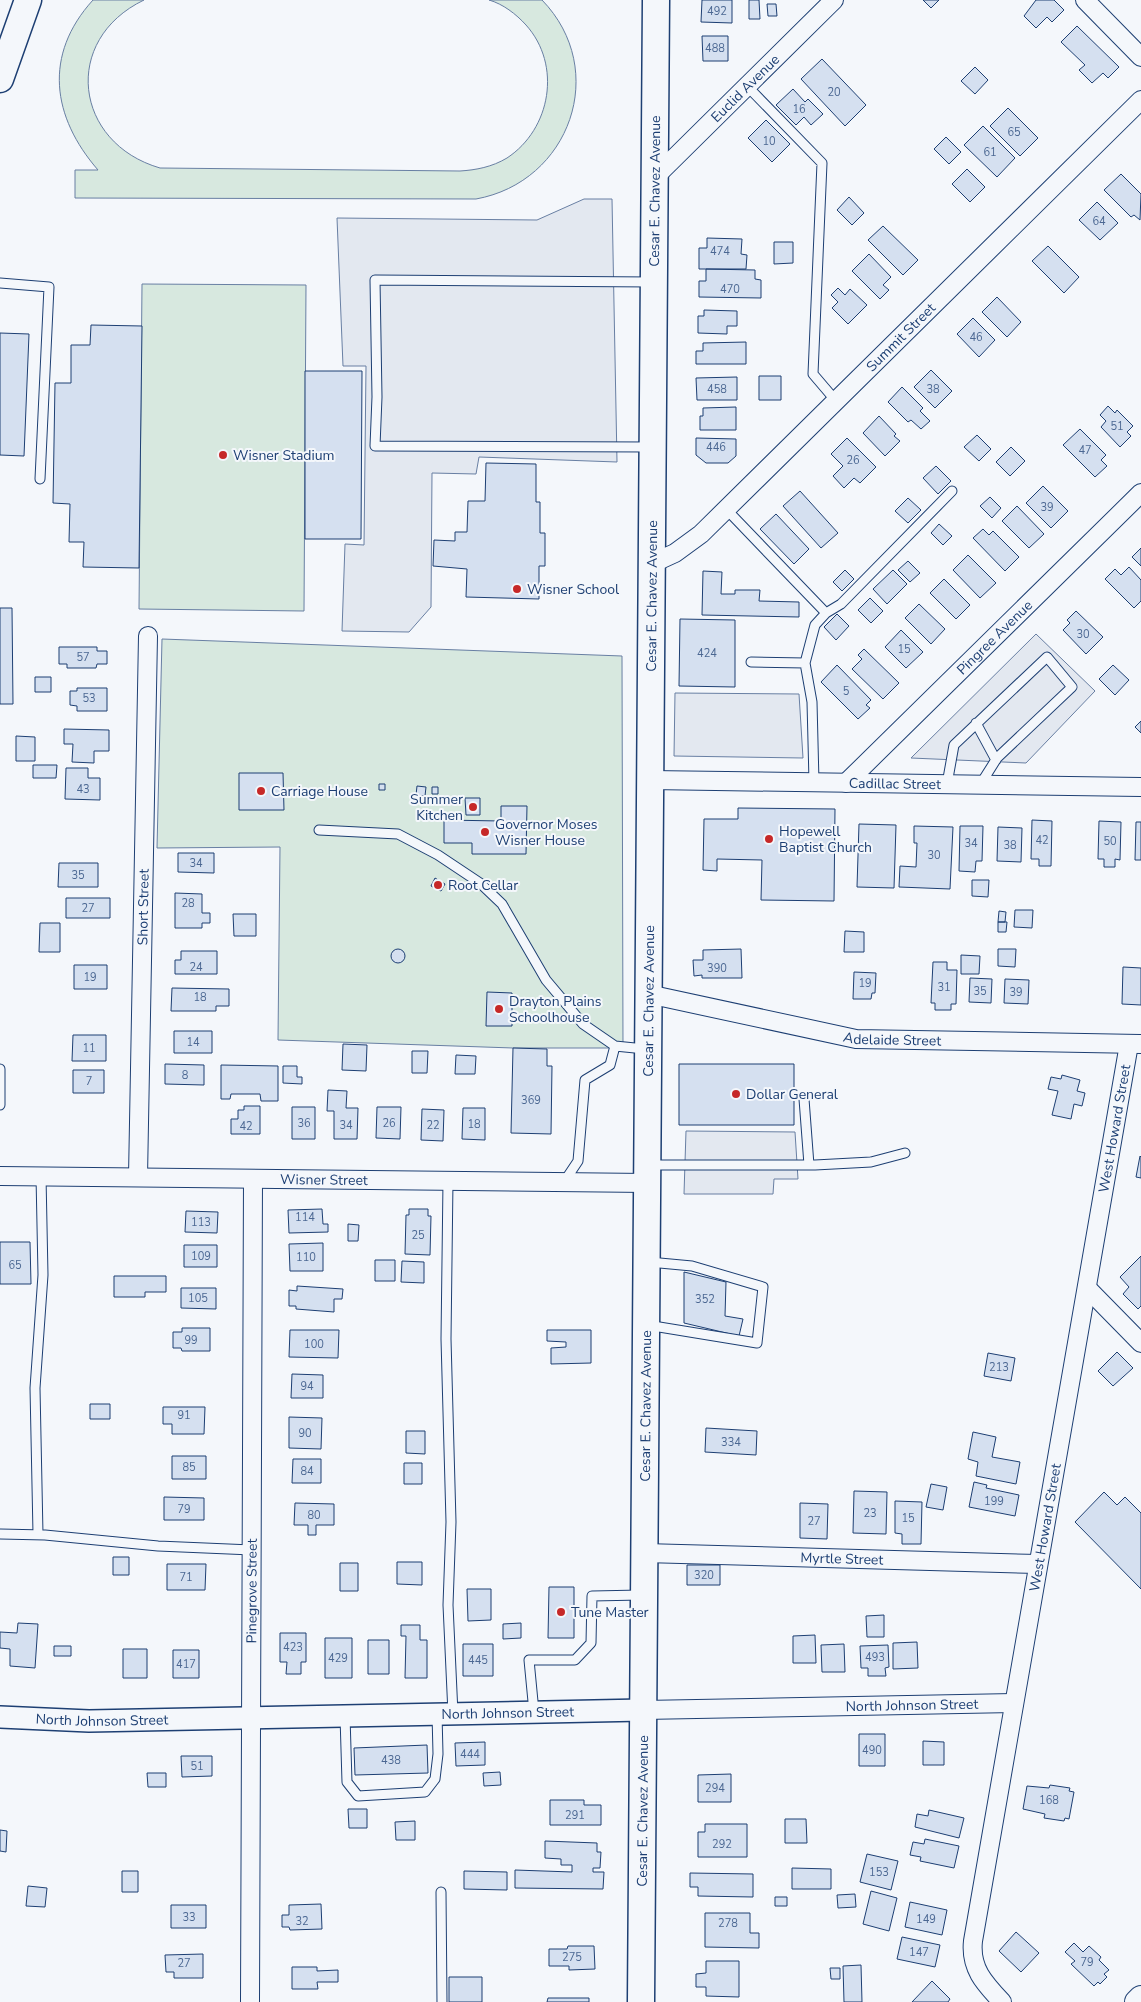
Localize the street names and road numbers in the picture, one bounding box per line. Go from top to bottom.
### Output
street label: Euclid Avenue [707,50,784,127]
street label: Cesar E. Chavez Avenue [645,115,665,267]
street label: Summit Street [862,299,940,376]
street label: Cesar E. Chavez Avenue [642,520,662,672]
street label: Pingree Avenue [953,596,1037,679]
street label: Cadillac Street [849,774,941,794]
street label: Short Street [133,869,154,945]
street label: Cesar E. Chavez Avenue [639,925,659,1077]
street label: Adelaide Street [841,1027,941,1051]
street label: West Howard Street [1094,1063,1135,1194]
street label: Wisner Street [280,1170,368,1190]
street label: Cesar E. Chavez Avenue [636,1330,656,1482]
street label: West Howard Street [1025,1462,1066,1593]
street label: Pinegrove Street [242,1538,262,1643]
street label: Myrtle Street [800,1548,884,1570]
street label: North Johnson Street [845,1695,979,1716]
street label: North Johnson Street [441,1702,574,1724]
street label: North Johnson Street [35,1710,168,1731]
street label: Cesar E. Chavez Avenue [633,1735,653,1887]

